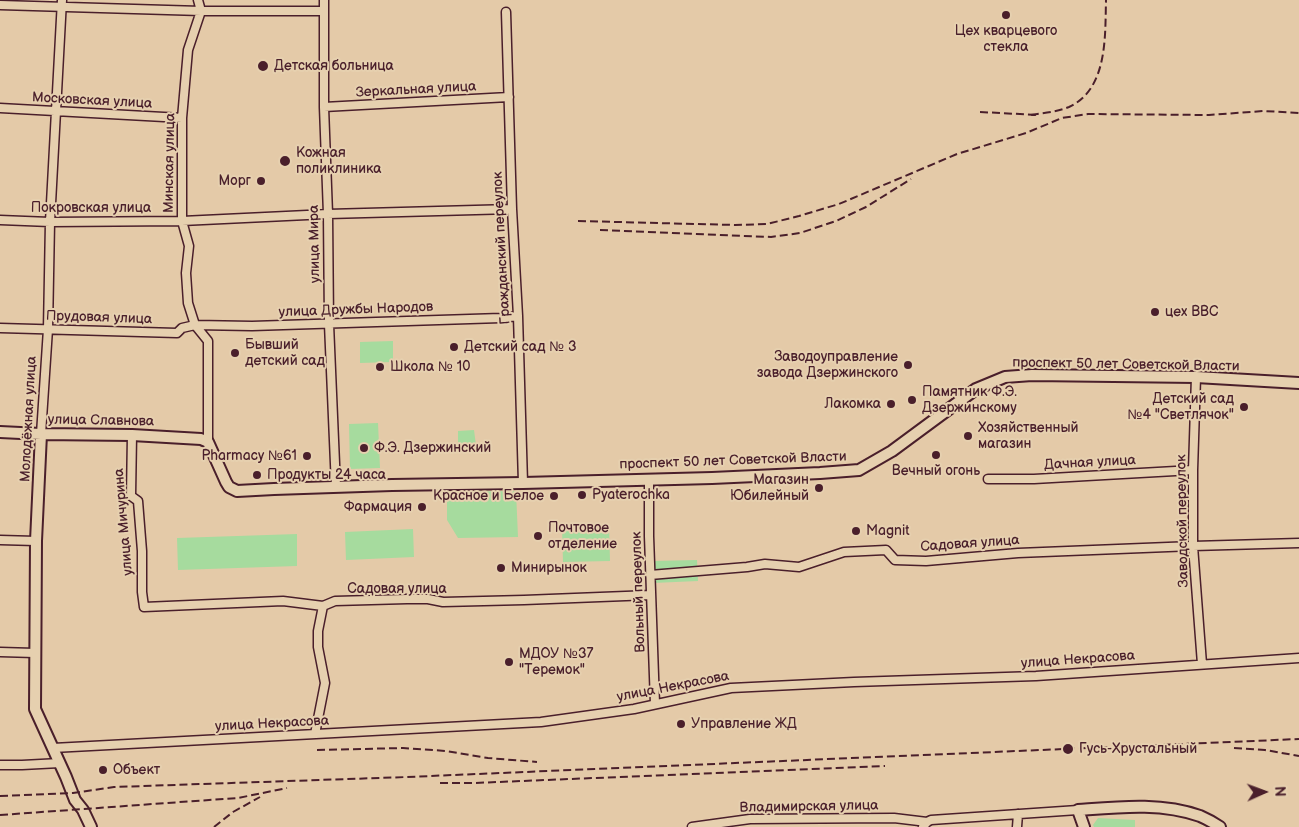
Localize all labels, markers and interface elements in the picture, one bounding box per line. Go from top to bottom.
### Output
marker: Цех кварцевого стекла [1000,9,1012,21]
place label: Цех кварцевого стекла [955,23,1057,56]
place label: Детская больница [274,58,394,74]
marker: Детская больница [256,59,270,73]
street label: Зеркальная улица [355,78,477,102]
street label: Московская улица [31,89,153,113]
street label: Минская улица [161,113,179,213]
place label: Кожная поликлиника [296,145,381,178]
marker: Кожная поликлиника [278,154,292,168]
street label: Гражданский переулок [490,171,514,325]
place label: Морг [219,173,251,189]
marker: Морг [255,175,267,187]
street label: Покровская улица [31,200,151,216]
street label: улица Мира [306,205,324,283]
street label: улица Дружбы Народов [278,299,434,321]
place label: цех ВВС [1165,304,1218,320]
marker: цех ВВС [1149,306,1161,318]
street label: Прудовая улица [45,308,153,328]
place label: Бывший детский сад [245,337,325,370]
place label: Детский сад № 3 [464,339,577,355]
marker: Детский сад № 3 [448,341,460,353]
marker: Бывший детский сад [229,347,241,359]
place label: Заводоуправление завода Дзержинского [757,349,898,382]
street label: проспект 50 лет Советской Власти [1012,355,1240,375]
street label: Молодёжная улица [17,356,41,482]
place label: Школа № 10 [390,359,470,375]
marker: Заводоуправление завода Дзержинского [902,359,914,371]
marker: Школа № 10 [374,361,386,373]
place label: Памятник Ф.Э. Дзержинскому [922,384,1017,417]
place label: Детский сад №4 "Светлячок" [1127,391,1234,424]
marker: Памятник Ф.Э. Дзержинскому [906,394,918,406]
place label: Лакомка [825,396,881,412]
marker: Лакомка [885,398,897,410]
marker: Детский сад №4 "Светлячок" [1238,401,1250,413]
street label: улица Славнова [48,412,154,430]
place label: Хозяйственный магазин [978,420,1079,452]
marker: Хозяйственный магазин [962,430,974,442]
place label: Ф.Э. Дзержинский [374,440,491,456]
marker: Ф.Э. Дзержинский [358,442,370,454]
place label: Pharmacy №61 [202,448,297,464]
street label: проспект 50 лет Советской Власти [619,449,847,473]
marker: Вечный огонь [930,449,942,461]
marker: Pharmacy №61 [301,450,313,462]
street label: Дачная улица [1044,452,1136,474]
street label: Заводской переулок [1173,454,1193,588]
place label: Вечный огонь [892,463,980,479]
place label: Продукты 24 часа [267,467,386,483]
street label: улица Мичурина [111,468,137,576]
marker: Продукты 24 часа [251,469,263,481]
place label: Магазин Юбилейный [730,472,809,504]
marker: Магазин Юбилейный [813,482,825,494]
place label: Pyaterochka [592,487,670,503]
place label: Красное и Белое [433,488,544,504]
marker: Pyaterochka [576,489,588,501]
marker: Красное и Белое [548,490,560,502]
place label: Фармация [344,499,412,515]
marker: Фармация [416,501,428,513]
place label: Почтовое отделение [548,520,617,552]
place label: Magnit [866,523,910,539]
marker: Magnit [850,525,862,537]
marker: Почтовое отделение [532,530,544,542]
street label: Вольный переулок [628,531,650,653]
street label: Садовая улица [920,532,1020,556]
place label: Минирынок [511,560,587,576]
marker: Минирынок [495,562,507,574]
street label: Садовая улица [347,581,447,597]
place label: МДОУ №37 "Теремок" [519,646,593,679]
street label: улица Некрасова [1021,648,1135,672]
marker: МДОУ №37 "Теремок" [503,656,515,668]
street label: улица Некрасова [615,668,731,706]
street label: улица Некрасова [215,713,329,735]
place label: Управление ЖД [691,716,797,732]
marker: Управление ЖД [675,718,687,730]
place label: Гусь-Хрустальный [1079,741,1197,757]
marker: Гусь-Хрустальный [1061,742,1075,756]
place label: Объект [113,762,160,778]
marker: Объект [97,764,109,776]
north arrow [1239,767,1289,817]
text: N [1271,786,1288,797]
street label: Владимирская улица [739,797,879,817]

